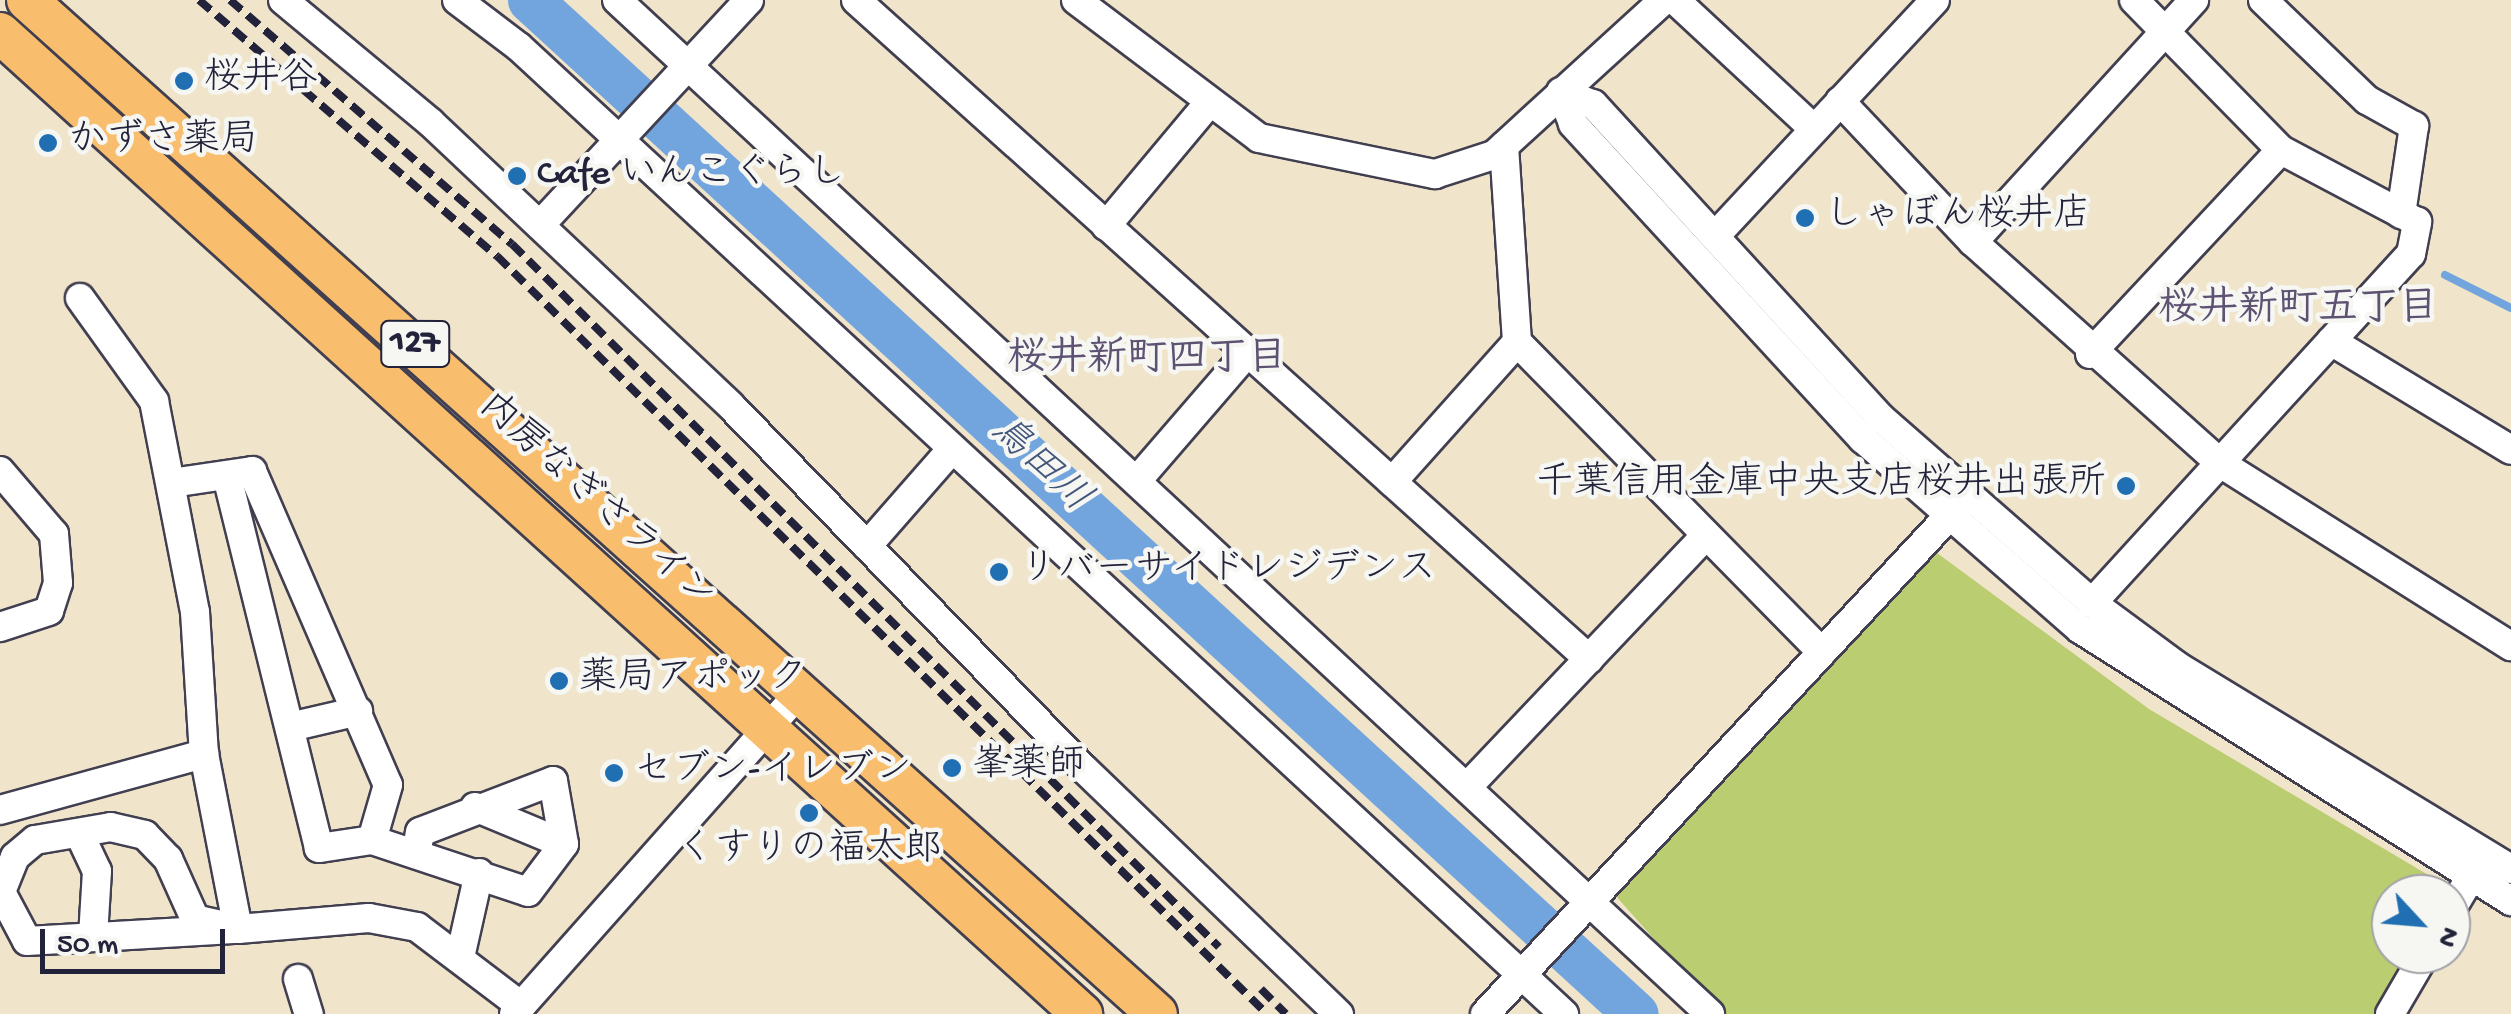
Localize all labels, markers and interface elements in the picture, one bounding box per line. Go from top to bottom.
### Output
place label: 桜井谷 [204,58,318,104]
marker: 桜井谷 [173,70,195,92]
place label: かずさ薬局 [68,120,258,166]
marker: かずさ薬局 [37,132,59,154]
place label: Cafe いんこぐらし [537,153,847,199]
marker: Cafe いんこぐらし [506,165,528,187]
place label: しゃぼん桜井店 [1825,195,2091,241]
marker: しゃぼん桜井店 [1794,207,1816,229]
district label: 桜井新町五丁目 [2158,287,2438,335]
road number: 127 [380,314,450,374]
district label: 桜井新町四丁目 [1007,337,1287,385]
street label: 内房なぎさライン [467,384,723,622]
water label: 鳥田川 [979,408,1099,524]
place label: 千葉信用金庫中央支店桜井出張所 [1536,463,2106,509]
marker: 千葉信用金庫中央支店桜井出張所 [2115,475,2137,497]
place label: リバーサイドレジデンス [1019,549,1437,595]
marker: リバーサイドレジデンス [988,561,1010,583]
place label: 薬局アポック [579,658,807,704]
marker: 薬局アポック [548,670,570,692]
place label: 峯薬師 [972,745,1086,791]
place label: セブン-イレブン [634,750,912,796]
marker: 峯薬師 [941,757,963,779]
marker: セブン-イレブン [603,762,625,784]
marker: くすりの福太郎 [798,802,820,824]
place label: くすりの福太郎 [676,829,942,875]
north arrow [2371,874,2471,974]
scale bar [45,909,230,971]
text: N [2428,921,2465,952]
text: 50 m [57,929,118,964]

